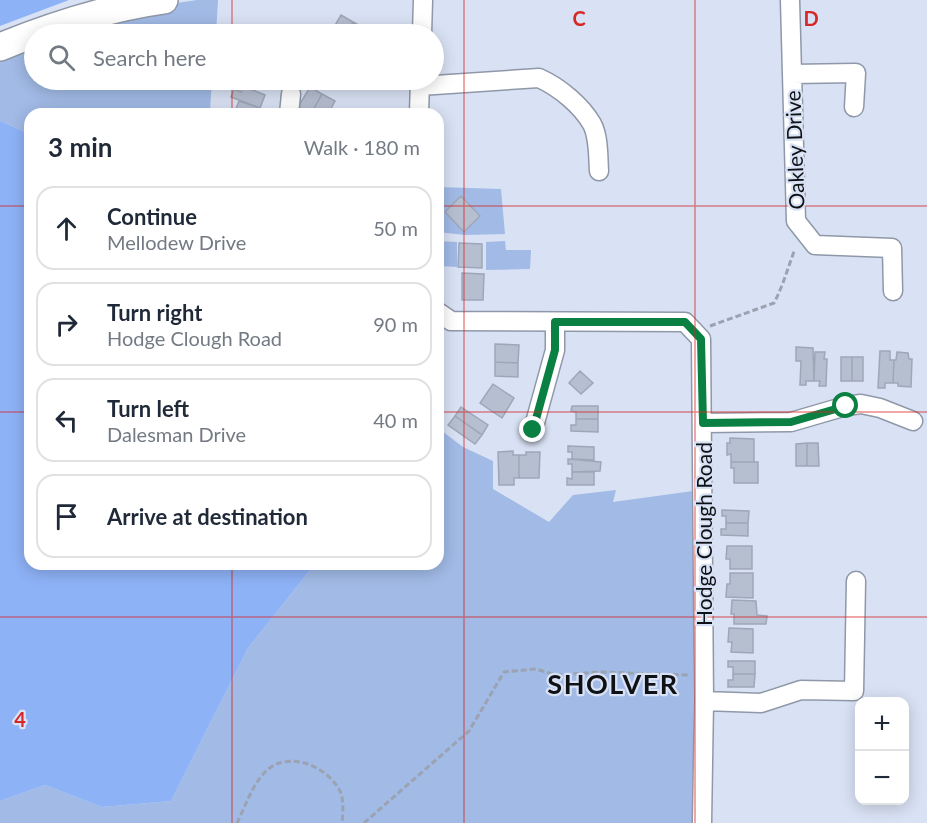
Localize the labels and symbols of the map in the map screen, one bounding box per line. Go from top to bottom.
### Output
text: C [572,6,586,30]
text: D [803,6,819,30]
street label: Oakley Drive [779,90,809,210]
route start [832,392,858,418]
route end [519,416,545,442]
street label: Hodge Clough Road [691,442,716,626]
district label: SHOLVER [547,667,679,700]
text: 4 [14,707,26,731]

